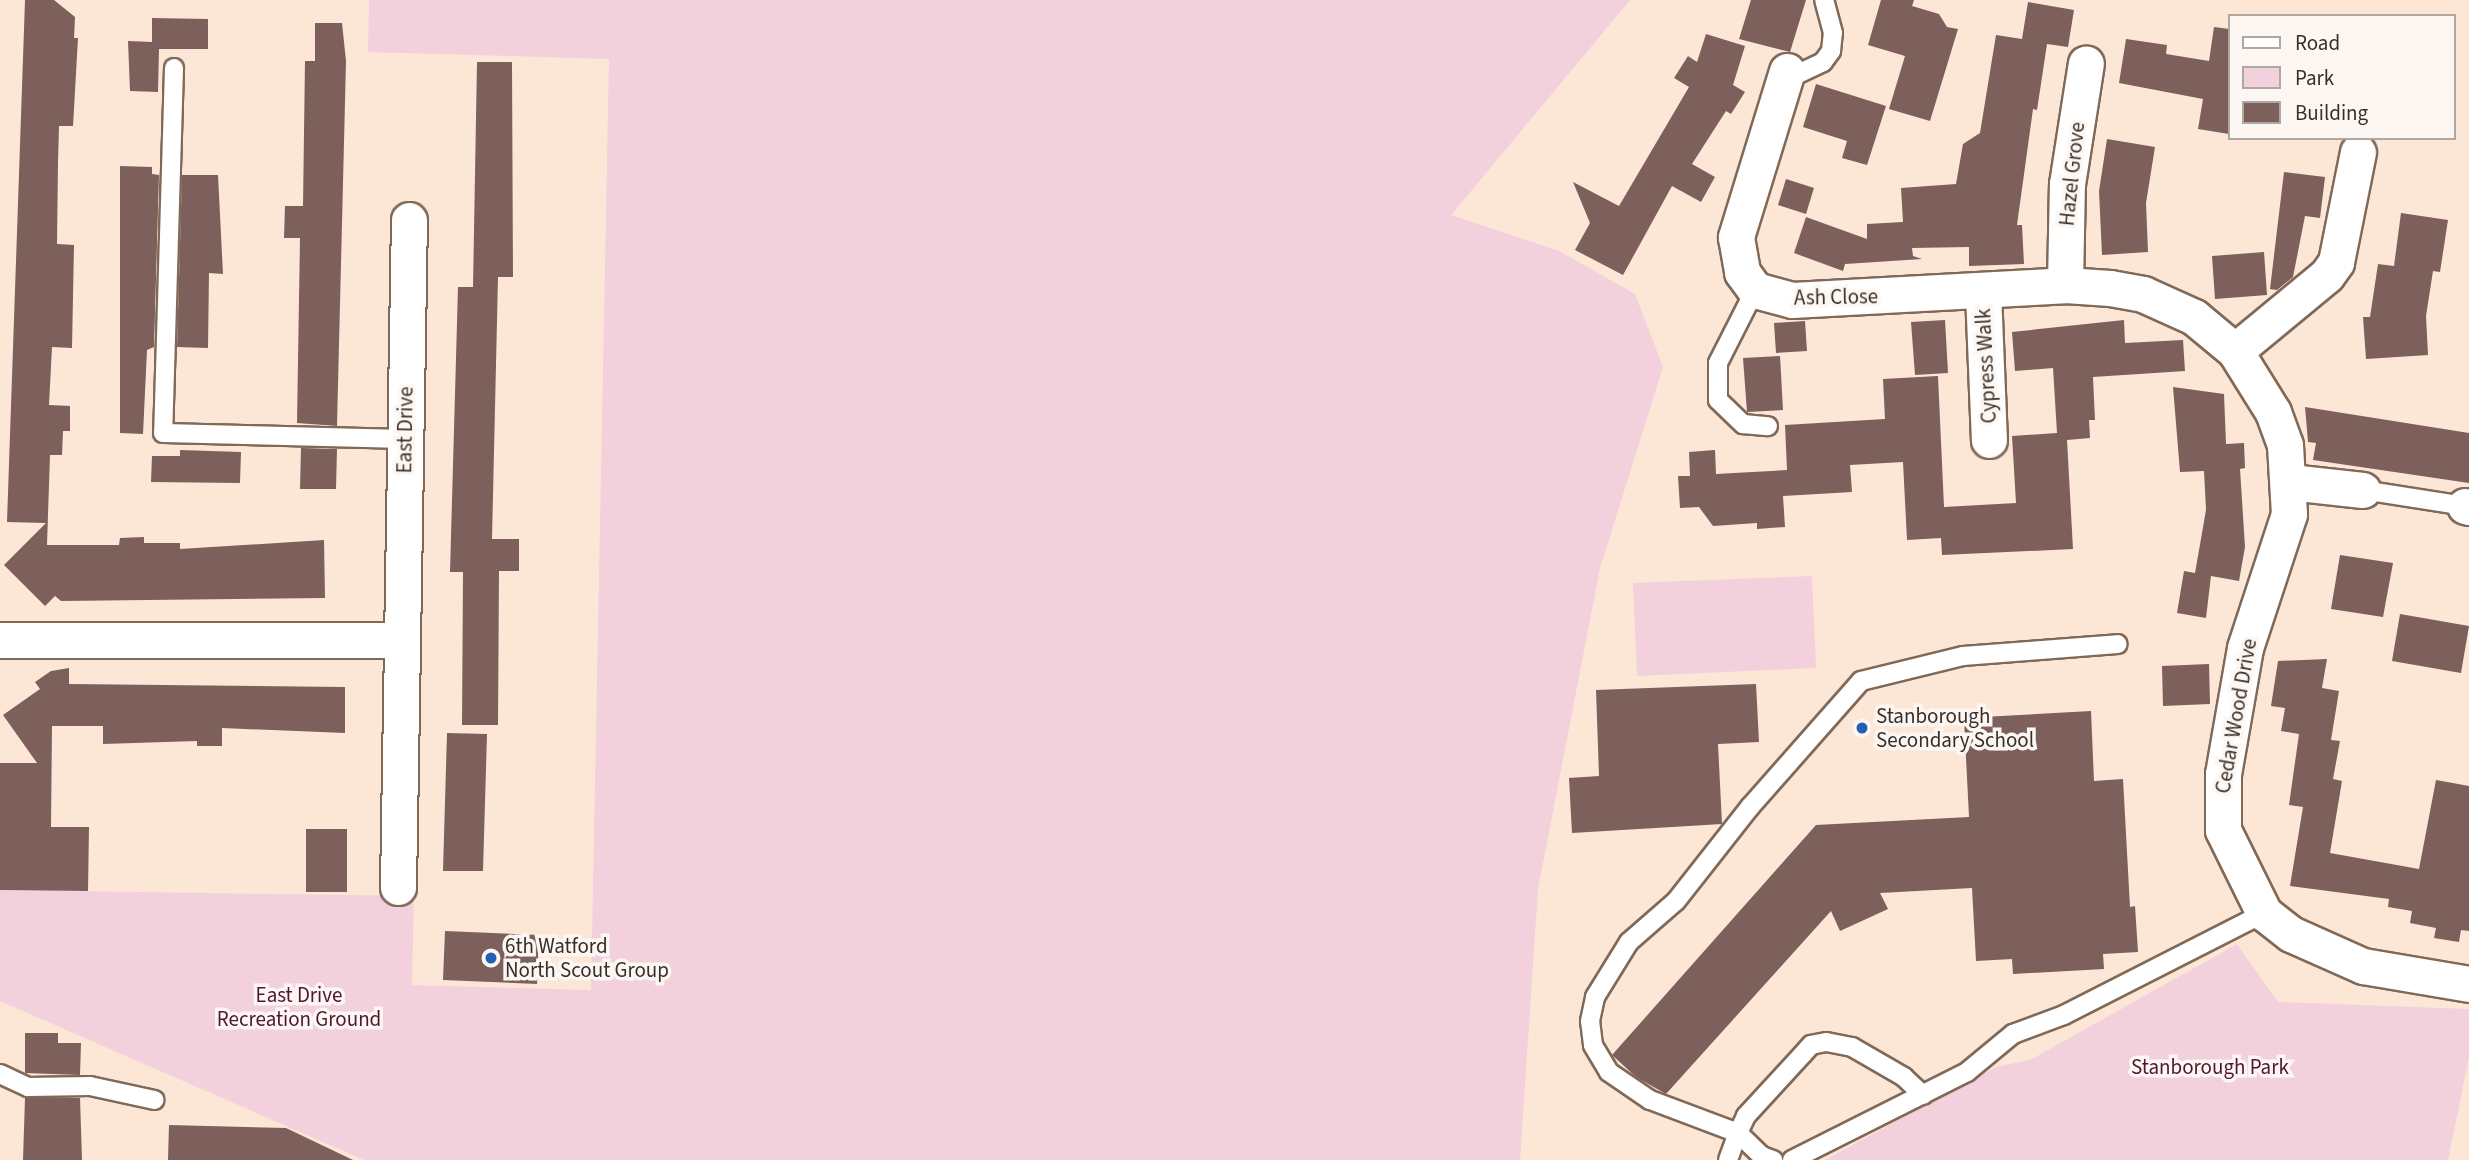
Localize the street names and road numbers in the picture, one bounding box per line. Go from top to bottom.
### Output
street label: Hazel Grove [2054,121,2090,227]
street label: Ash Close [1794,284,1878,310]
street label: Cypress Walk [1970,308,2002,424]
street label: East Drive [392,386,418,474]
street label: Cedar Wood Drive [2210,637,2262,795]

